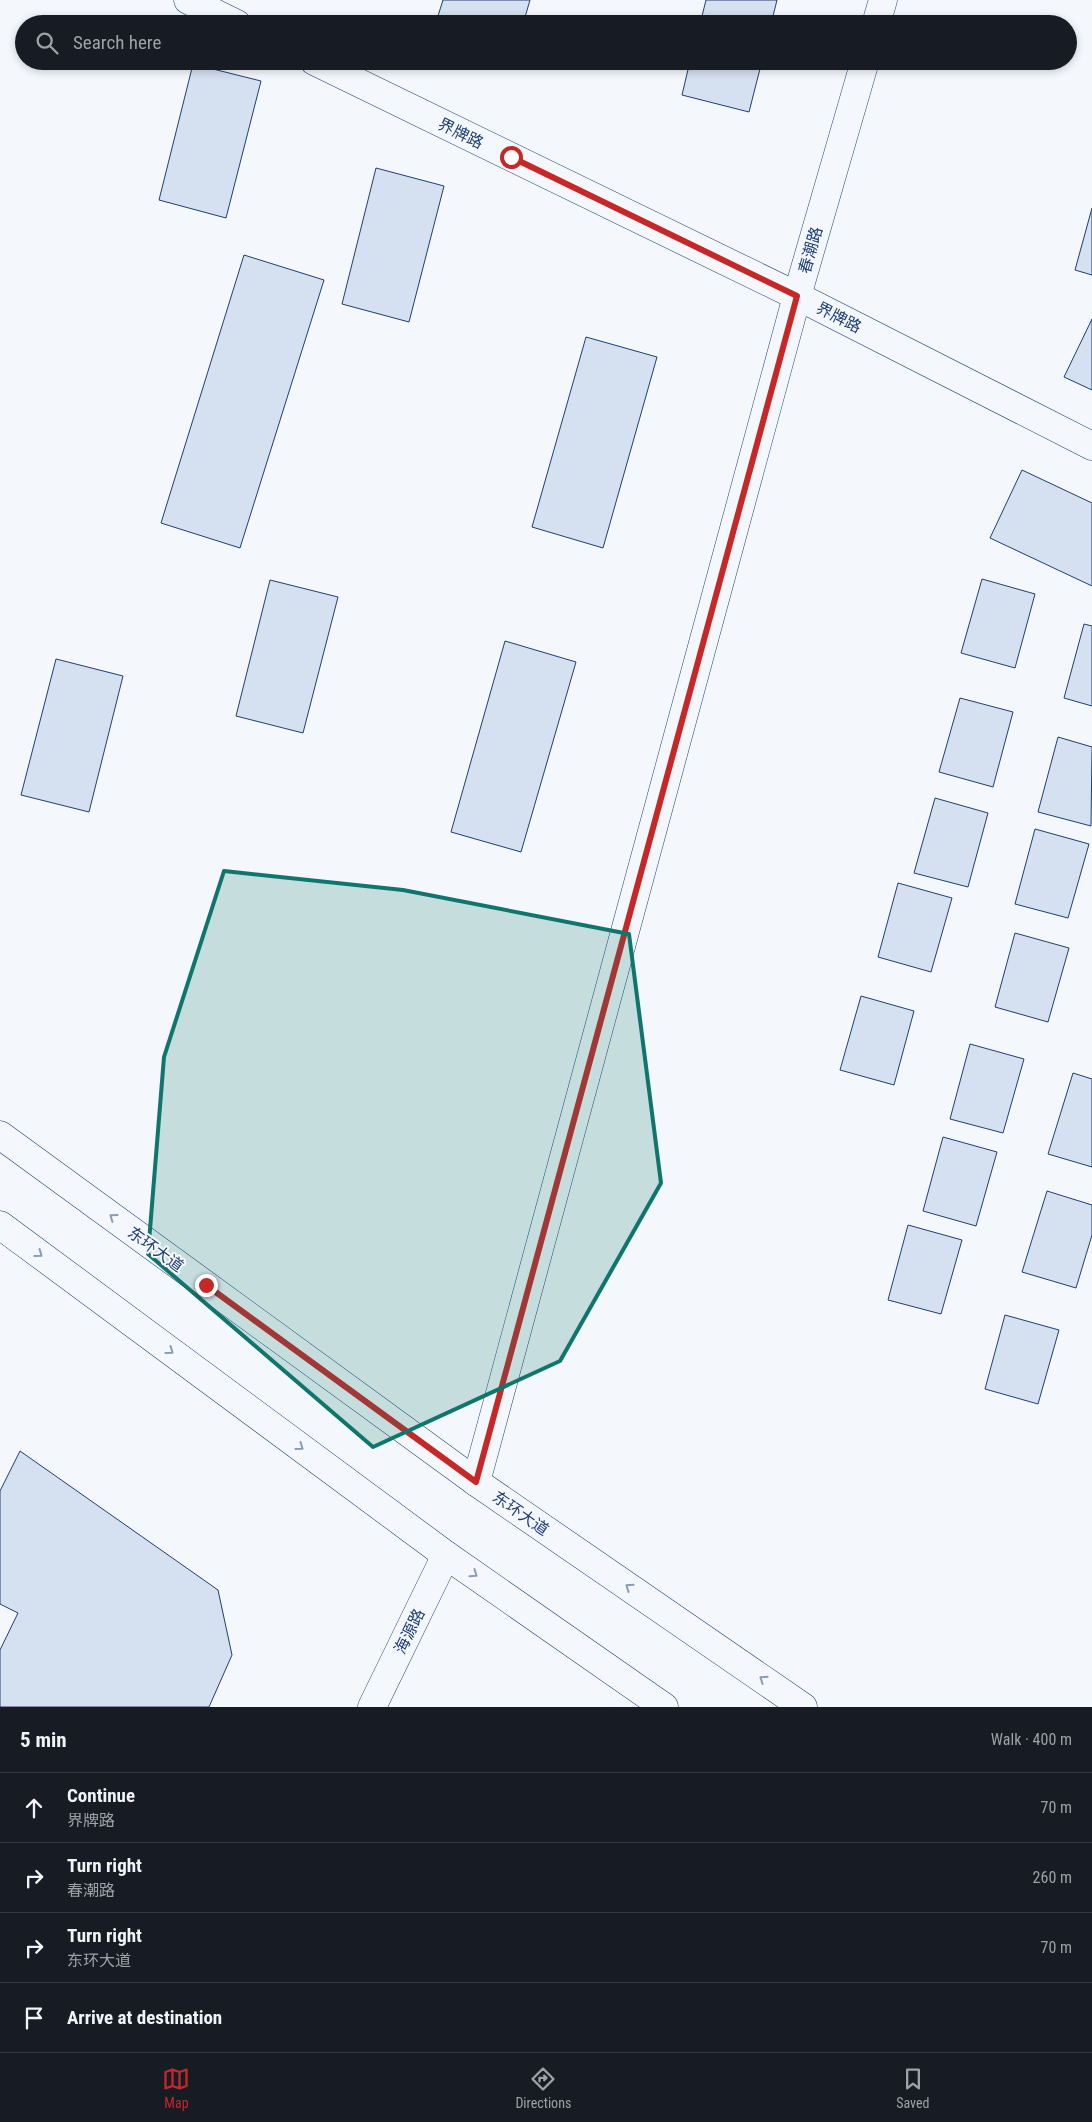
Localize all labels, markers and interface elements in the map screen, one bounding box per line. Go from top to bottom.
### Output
search box [15,15,1077,70]
icon: search [33,29,61,57]
text: Search here [73,31,161,54]
street label: 界牌路 [435,114,487,153]
route start [500,146,523,169]
street label: 春潮路 [795,224,826,276]
street label: 界牌路 [813,298,864,337]
one-way arrow [110,1215,119,1223]
street label: 东环大道 [124,1223,187,1276]
one-way arrow [33,1248,43,1257]
route end [195,1274,218,1297]
one-way arrow [164,1345,173,1353]
one-way arrow [295,1441,304,1450]
street label: 东环大道 [489,1487,552,1540]
one-way arrow [468,1568,478,1577]
one-way arrow [626,1584,635,1593]
street label: 海源路 [390,1605,429,1657]
one-way arrow [760,1676,769,1685]
text: 5 min [20,1728,67,1752]
text: Walk · 400 m [991,1730,1072,1749]
text: Continue [67,1784,135,1807]
icon: ahead [20,1794,48,1822]
text: 70 m [1040,1798,1072,1817]
text: 界牌路 [67,1811,115,1830]
text: Turn right [67,1854,142,1877]
icon: right [20,1864,48,1892]
text: 260 m [1033,1868,1072,1887]
text: 春潮路 [67,1881,115,1900]
text: Turn right [67,1924,142,1947]
icon: right [20,1934,48,1962]
text: 70 m [1040,1938,1072,1957]
text: 东环大道 [67,1951,131,1970]
icon: arrive [20,2004,48,2032]
text: Arrive at destination [67,2006,222,2029]
tab: Map [162,2065,190,2111]
tab: Directions [515,2065,571,2111]
tab: Saved [896,2065,930,2111]

